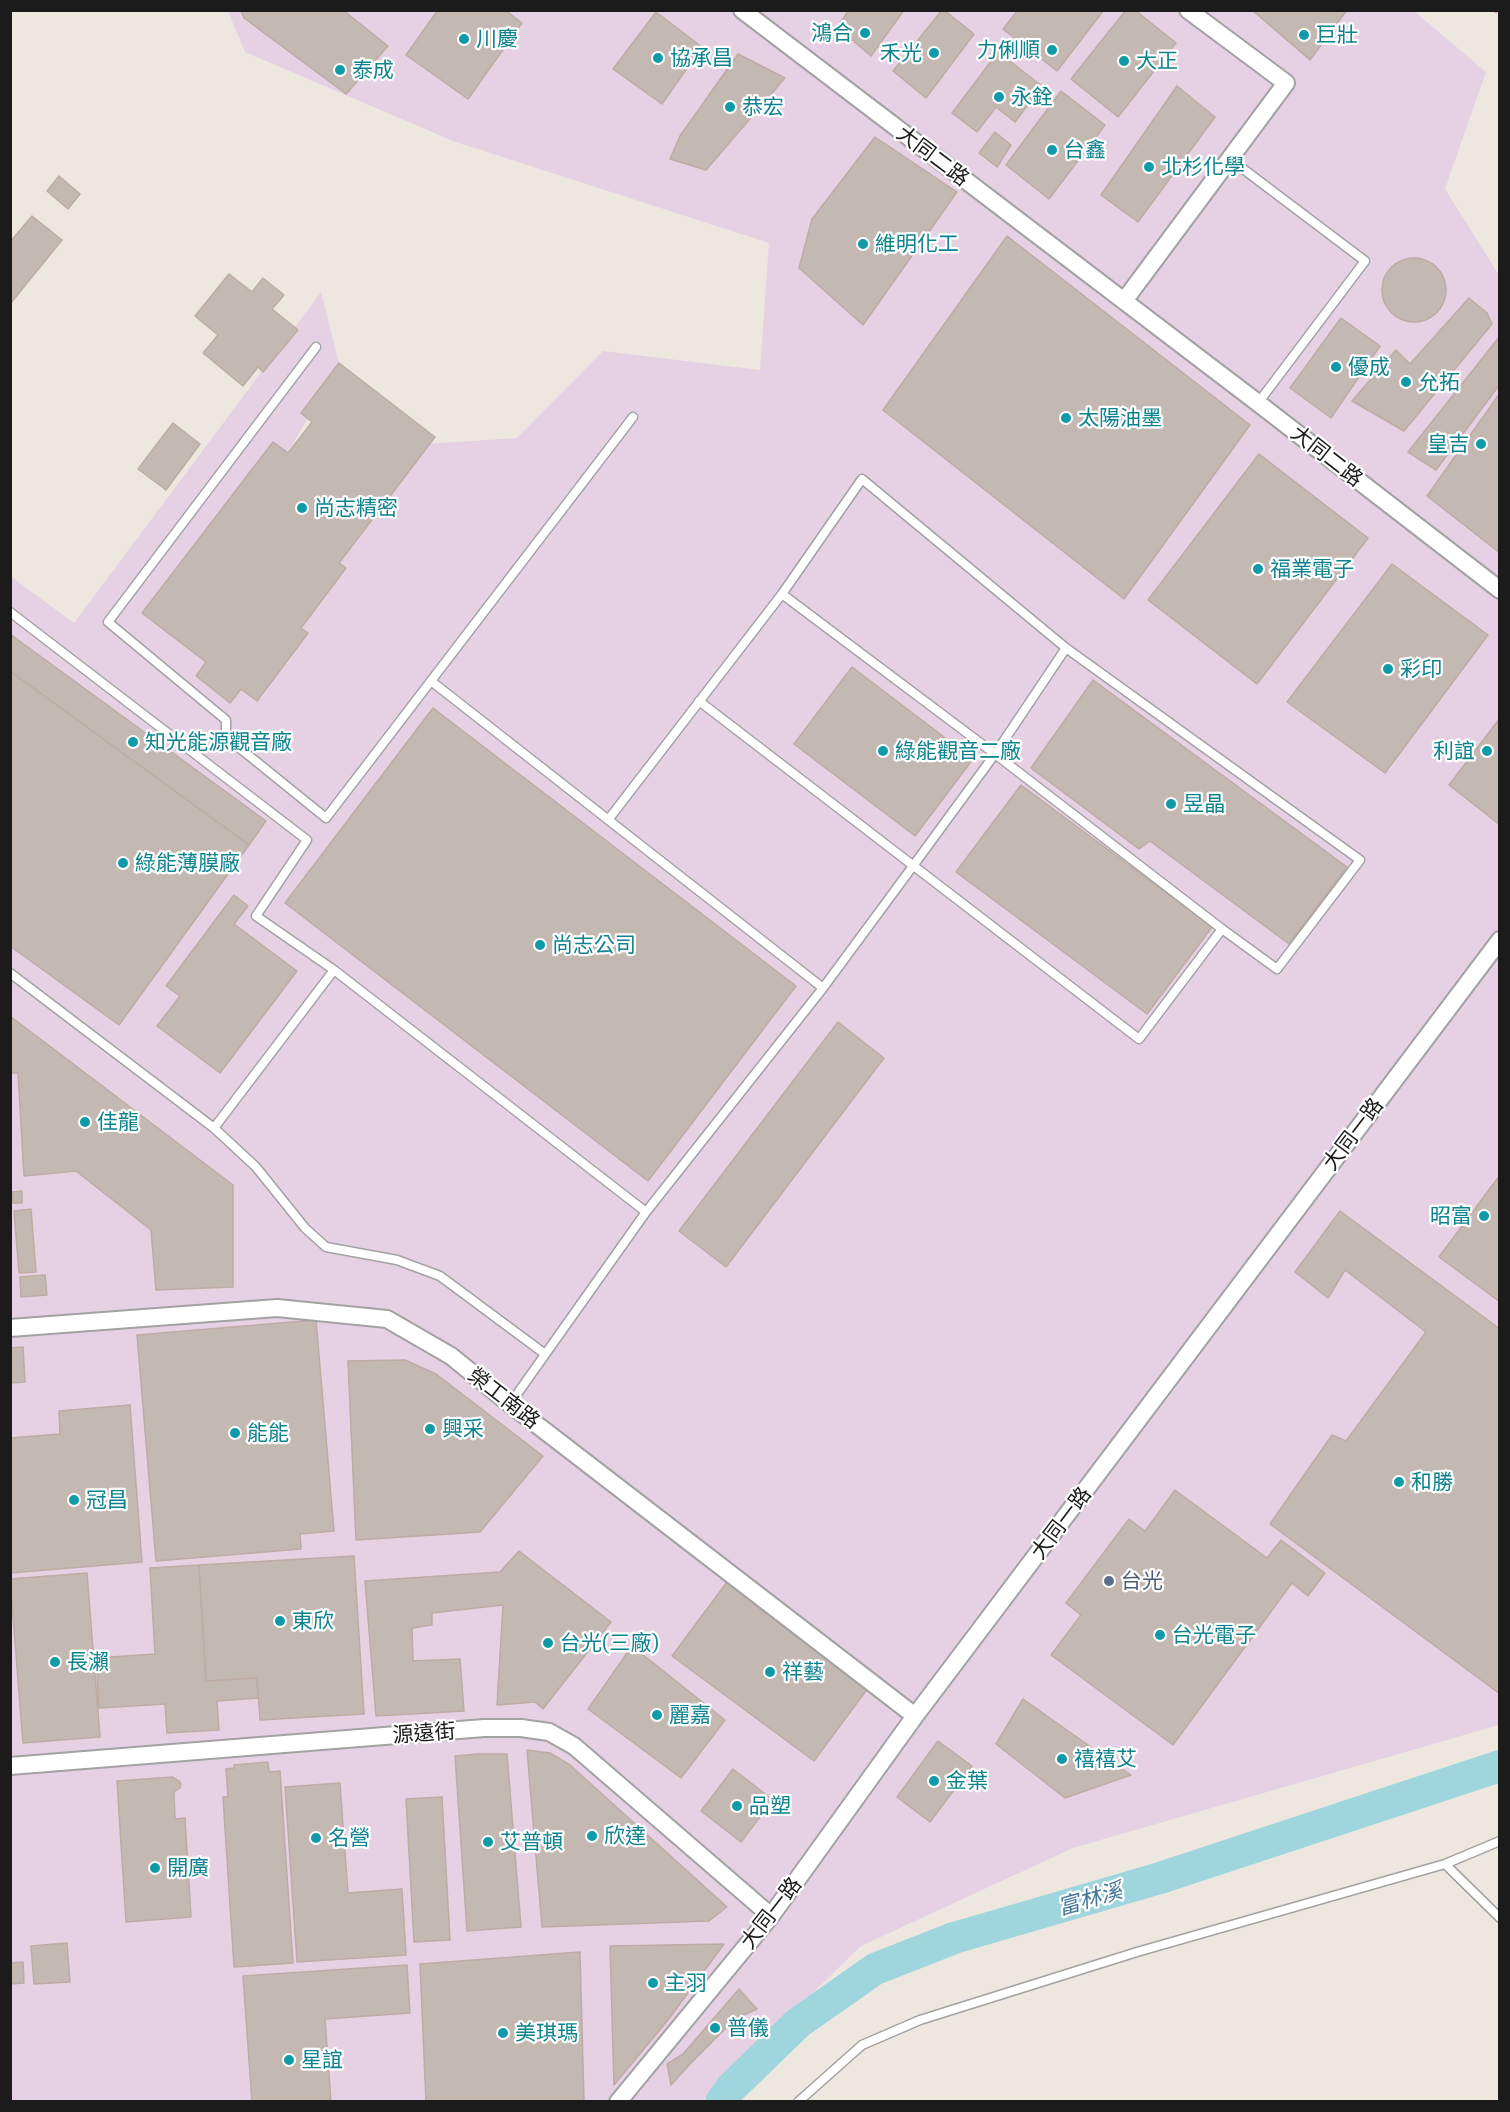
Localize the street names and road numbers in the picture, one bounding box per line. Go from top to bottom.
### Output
street label: 大同二路 [892,121,974,191]
street label: 大同二路 [1286,420,1368,492]
street label: 大同一路 [1318,1093,1388,1175]
street label: 榮工南路 [463,1362,545,1434]
street label: 大同一路 [1026,1482,1096,1564]
street label: 源遠街 [392,1718,456,1748]
street label: 大同一路 [735,1872,807,1954]

